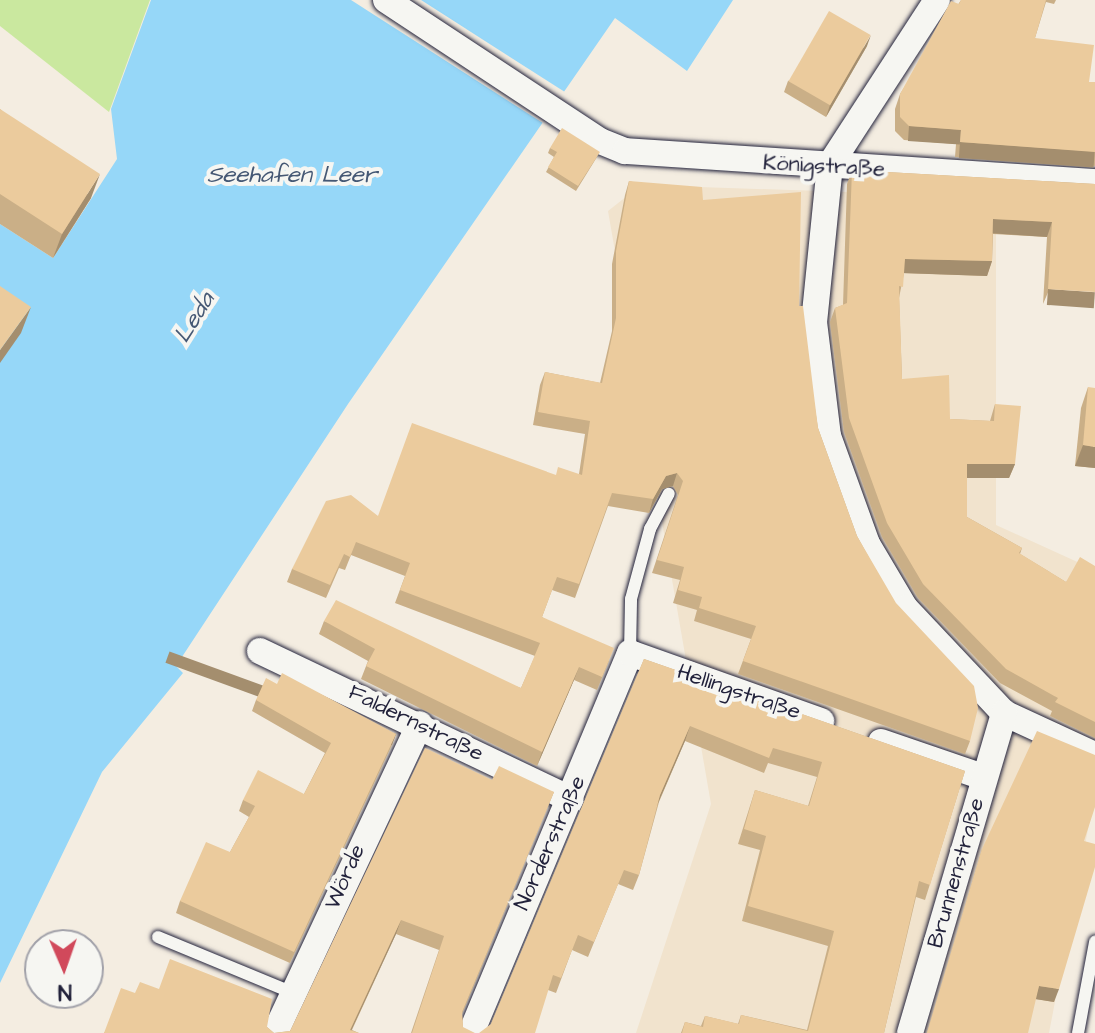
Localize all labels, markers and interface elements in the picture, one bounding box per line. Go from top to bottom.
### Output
street label: Königstraße [762,150,886,182]
water label: Seehafen Leer [207,162,377,190]
water label: Leda [168,287,222,349]
street label: Hellingstraße [674,659,804,725]
street label: Faldernstraße [344,679,488,767]
street label: Norderstraße [509,772,591,914]
street label: Brunnenstraße [922,795,990,951]
street label: Wörde [319,840,371,914]
north arrow [24,929,104,1009]
text: N [57,976,72,1007]

